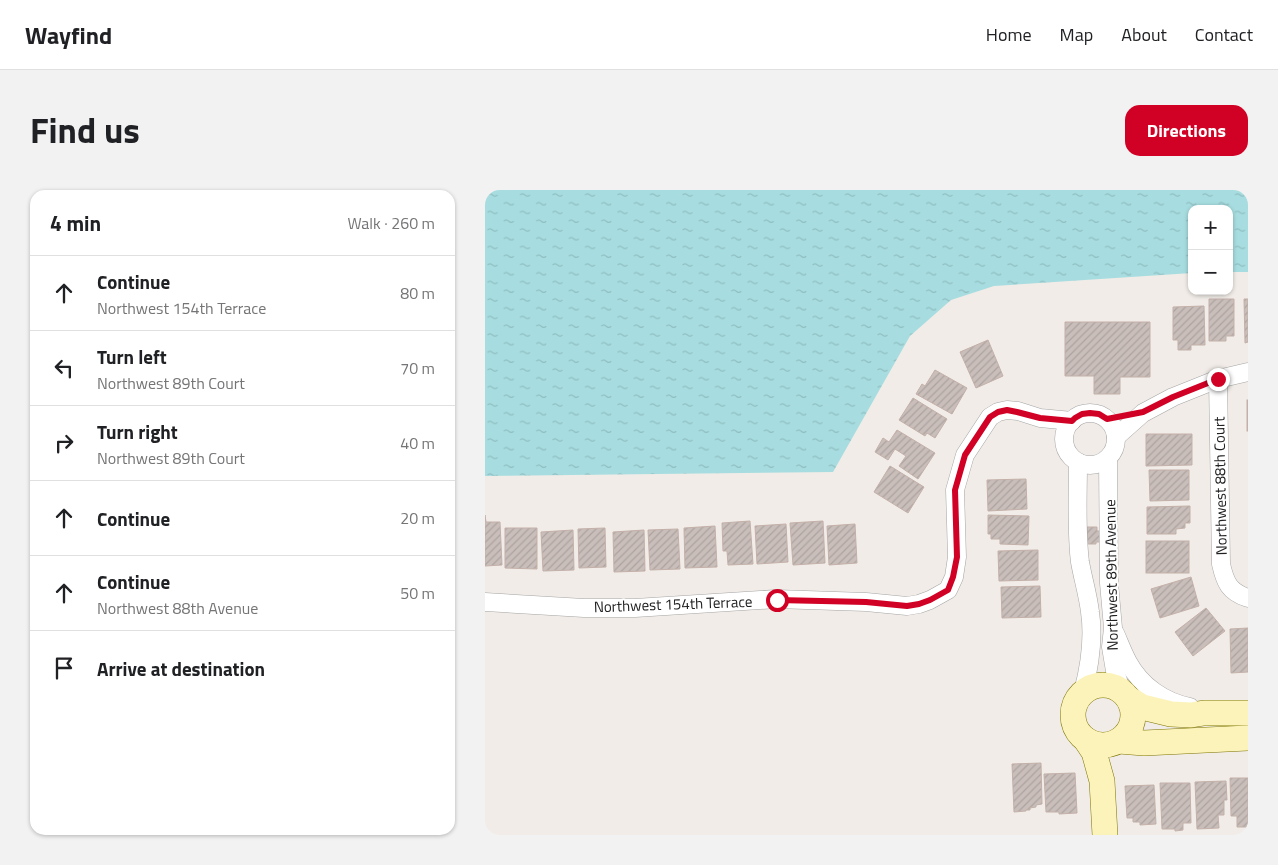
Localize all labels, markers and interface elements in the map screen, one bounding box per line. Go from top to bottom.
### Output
text: Wayfind [25,17,112,53]
text: Home [986,21,1032,48]
text: Map [1060,21,1093,48]
text: About [1121,21,1167,48]
text: Contact [1195,21,1253,48]
text: Find us [30,103,140,157]
button: Directions [1125,105,1248,156]
map controls [1188,205,1233,295]
button: + [1188,205,1233,250]
text: 4 min [50,207,101,239]
text: Walk · 260 m [347,211,435,235]
button: − [1188,250,1233,295]
text: Continue [97,267,170,296]
icon: ahead [50,279,78,307]
text: 80 m [400,281,435,305]
text: Northwest 154th Terrace [97,296,266,320]
text: Turn left [97,342,167,371]
icon: left [50,354,78,382]
text: 70 m [400,356,435,380]
route end [1207,368,1230,391]
text: Northwest 89th Court [97,371,245,395]
street label: Northwest 88th Court [1207,416,1233,556]
text: Turn right [97,417,178,446]
icon: right [50,429,78,457]
text: 40 m [400,431,435,455]
text: Northwest 89th Court [97,446,245,470]
street label: Northwest 89th Avenue [1098,499,1124,651]
icon: ahead [50,504,78,532]
text: Continue [97,504,170,533]
text: 20 m [400,506,435,530]
text: Continue [97,567,170,596]
icon: ahead [50,579,78,607]
text: 50 m [400,581,435,605]
route start [766,589,789,612]
street label: Northwest 154th Terrace [593,590,753,618]
text: Northwest 88th Avenue [97,596,258,620]
icon: arrive [50,654,78,682]
text: Arrive at destination [97,654,265,683]

